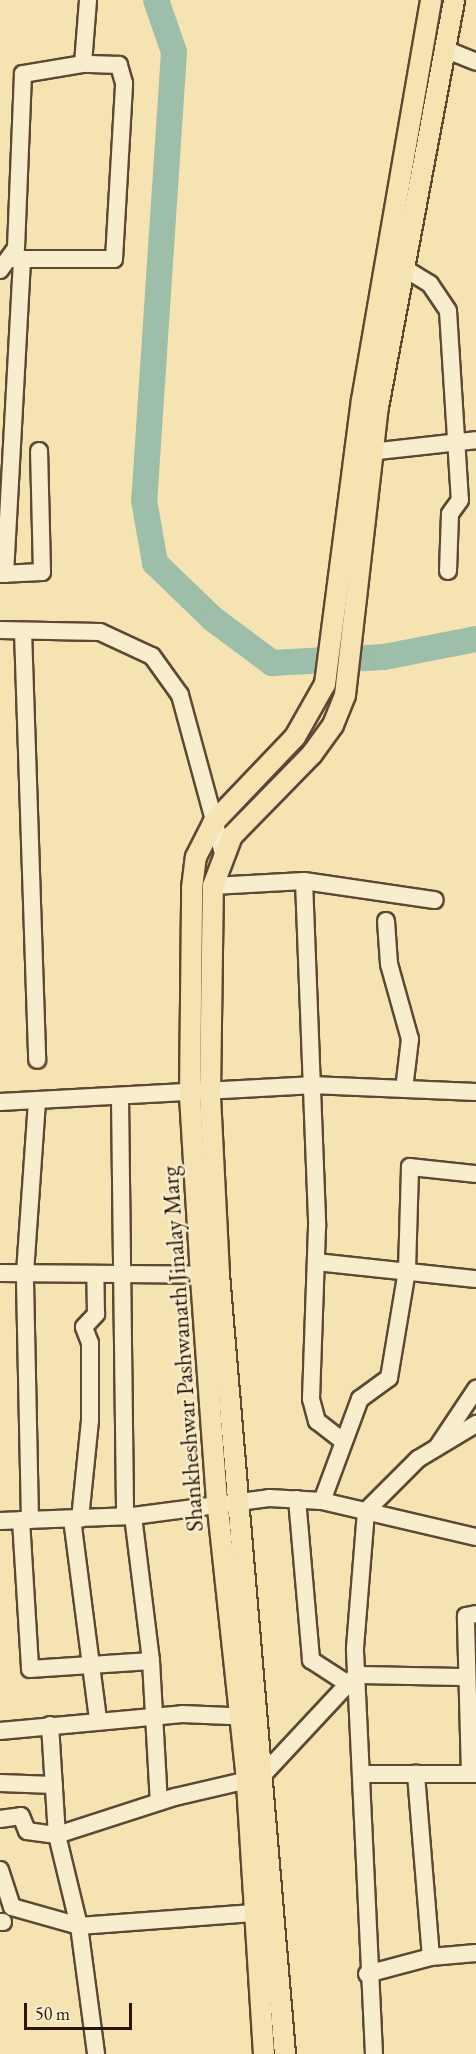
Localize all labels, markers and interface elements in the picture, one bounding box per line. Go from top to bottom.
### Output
street label: Shankheshwar Pashwanath Jinalay Marg [155,1165,209,1533]
scale bar [27,1991,135,2029]
text: 50 m [35,2002,70,2025]

